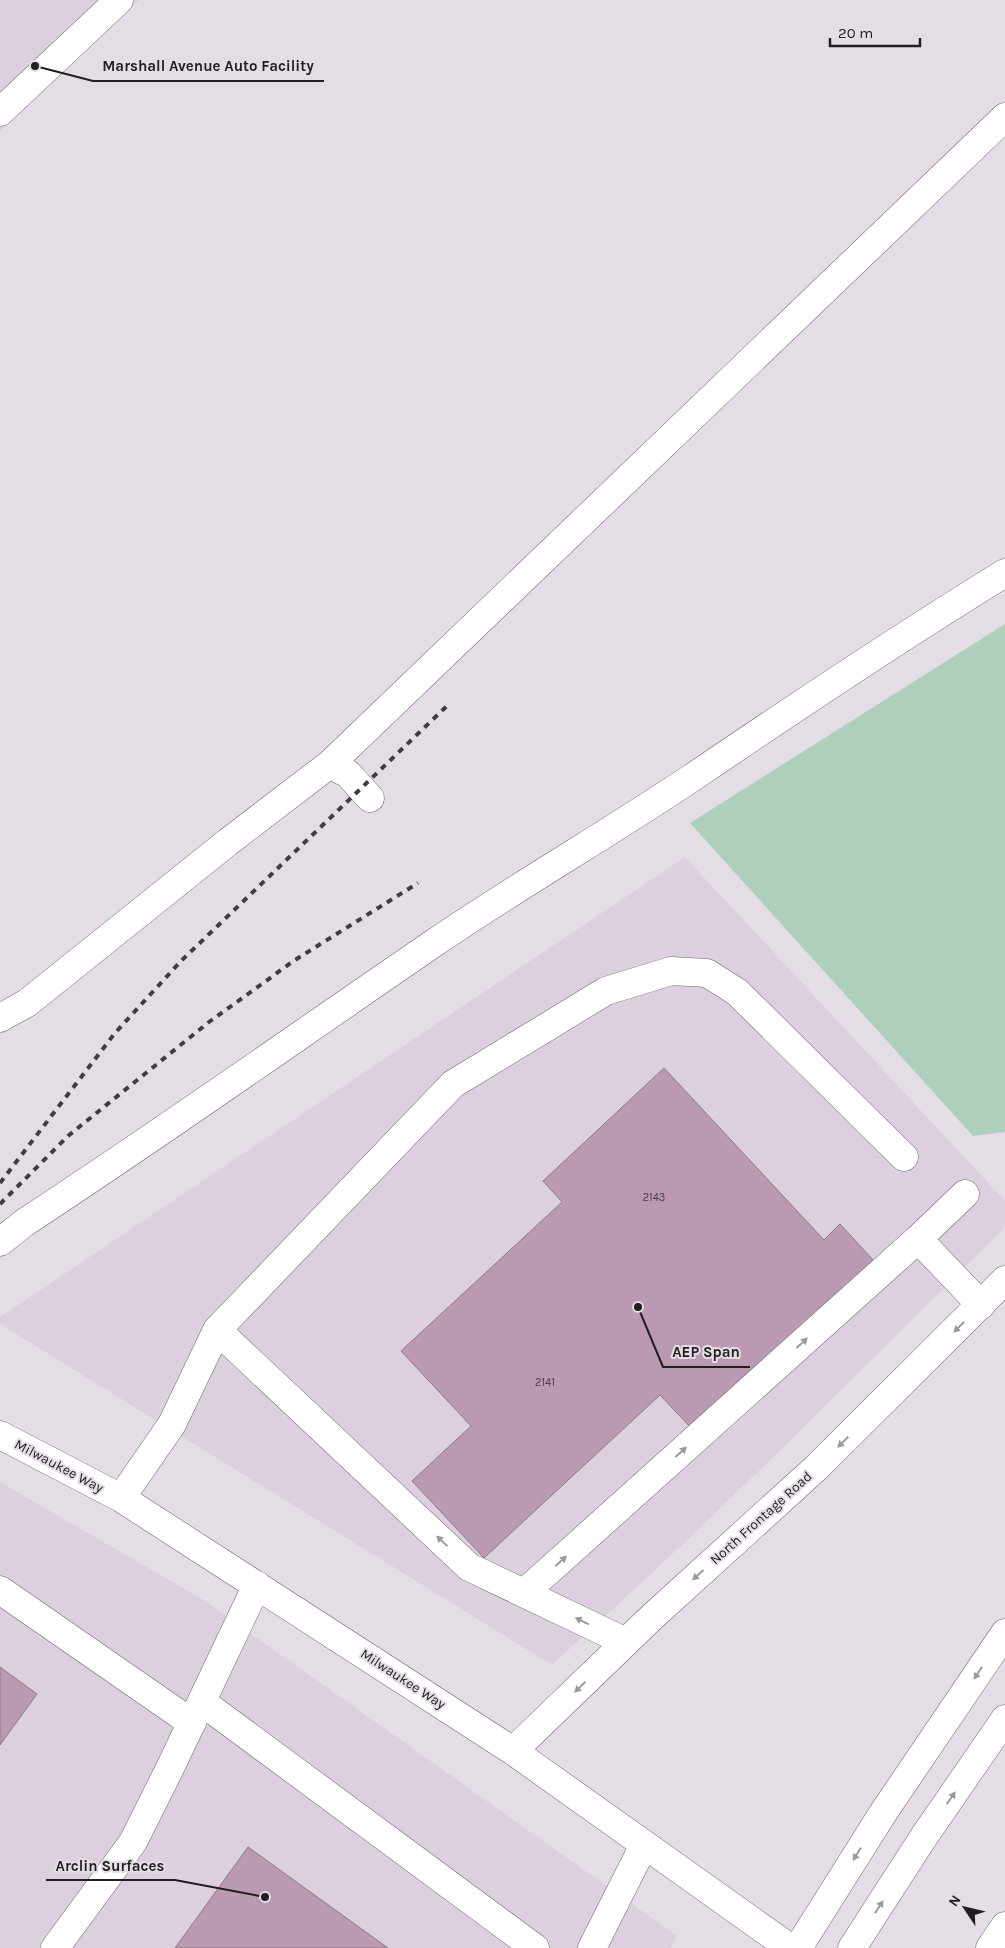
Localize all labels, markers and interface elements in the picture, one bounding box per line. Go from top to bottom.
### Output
scale bar [830,15,920,47]
text: 20 m [838,24,873,42]
callout: Marshall Avenue Auto Facility [93,51,324,81]
text: Marshall Avenue Auto Facility [102,57,314,75]
house number: 2143 [643,1191,665,1204]
one-way arrow [953,1321,965,1333]
callout: AEP Span [663,1337,750,1367]
one-way arrow [796,1337,808,1349]
text: AEP Span [672,1343,740,1361]
house number: 2141 [535,1376,555,1389]
street label: Milwaukee Way [12,1435,107,1497]
one-way arrow [837,1435,849,1447]
one-way arrow [675,1446,687,1458]
street label: North Frontage Road [706,1468,816,1568]
one-way arrow [436,1535,448,1547]
one-way arrow [554,1555,567,1566]
one-way arrow [691,1570,704,1581]
one-way arrow [575,1617,589,1625]
street label: Milwaukee Way [357,1645,449,1713]
one-way arrow [973,1667,983,1680]
one-way arrow [574,1681,586,1693]
one-way arrow [946,1791,956,1804]
one-way arrow [852,1848,862,1861]
callout: Arclin Surfaces [46,1850,175,1880]
text: Arclin Surfaces [56,1857,164,1875]
north arrow [940,1883,990,1933]
text: N [945,1892,965,1910]
one-way arrow [874,1900,883,1914]

